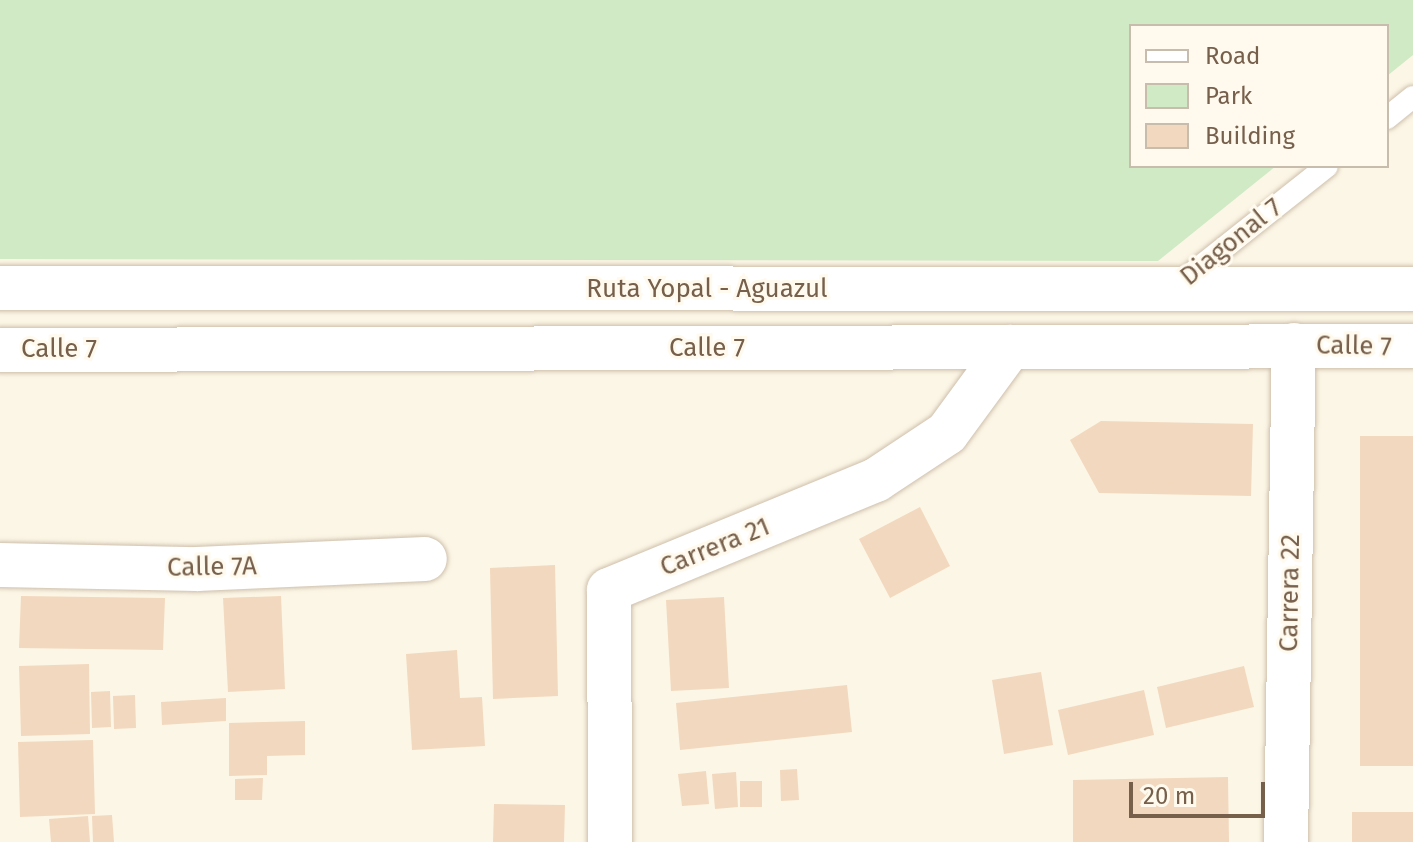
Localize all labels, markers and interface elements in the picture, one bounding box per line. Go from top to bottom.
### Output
legend [1129,24,1389,168]
text: Road [1205,42,1260,70]
text: Park [1205,82,1252,110]
text: Building [1205,122,1295,150]
street label: Diagonal 7 [1174,192,1288,292]
street label: Ruta Yopal - Aguazul [586,273,828,305]
street label: Calle 7 [1316,330,1392,362]
street label: Calle 7 [669,332,745,364]
street label: Calle 7 [21,333,97,365]
street label: Carrera 21 [656,511,774,583]
street label: Carrera 22 [1273,534,1307,652]
street label: Calle 7A [167,551,257,583]
scale bar [1133,766,1269,816]
text: 20 m [1143,782,1195,810]

